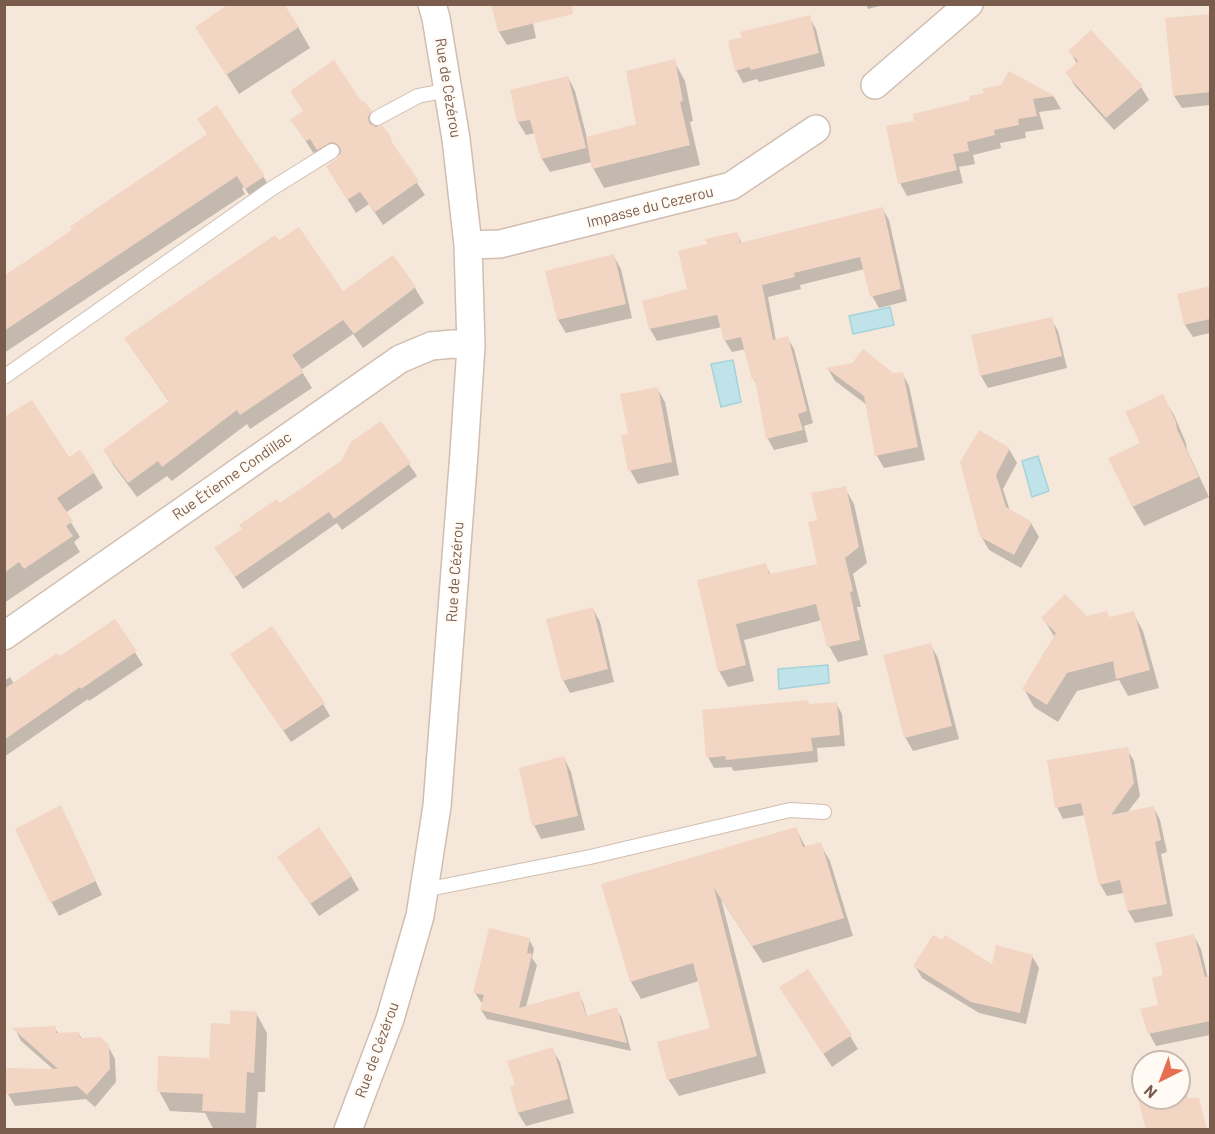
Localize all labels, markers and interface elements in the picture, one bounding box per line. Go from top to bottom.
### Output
street label: Rue de Cézérou [431,37,465,139]
street label: Impasse du Cezerou [585,183,715,231]
street label: Rue Étienne Condillac [169,428,295,524]
street label: Rue de Cézérou [443,521,467,623]
street label: Rue de Cézérou [351,1000,403,1100]
north arrow [1131,1050,1191,1110]
text: N [1140,1082,1160,1103]

